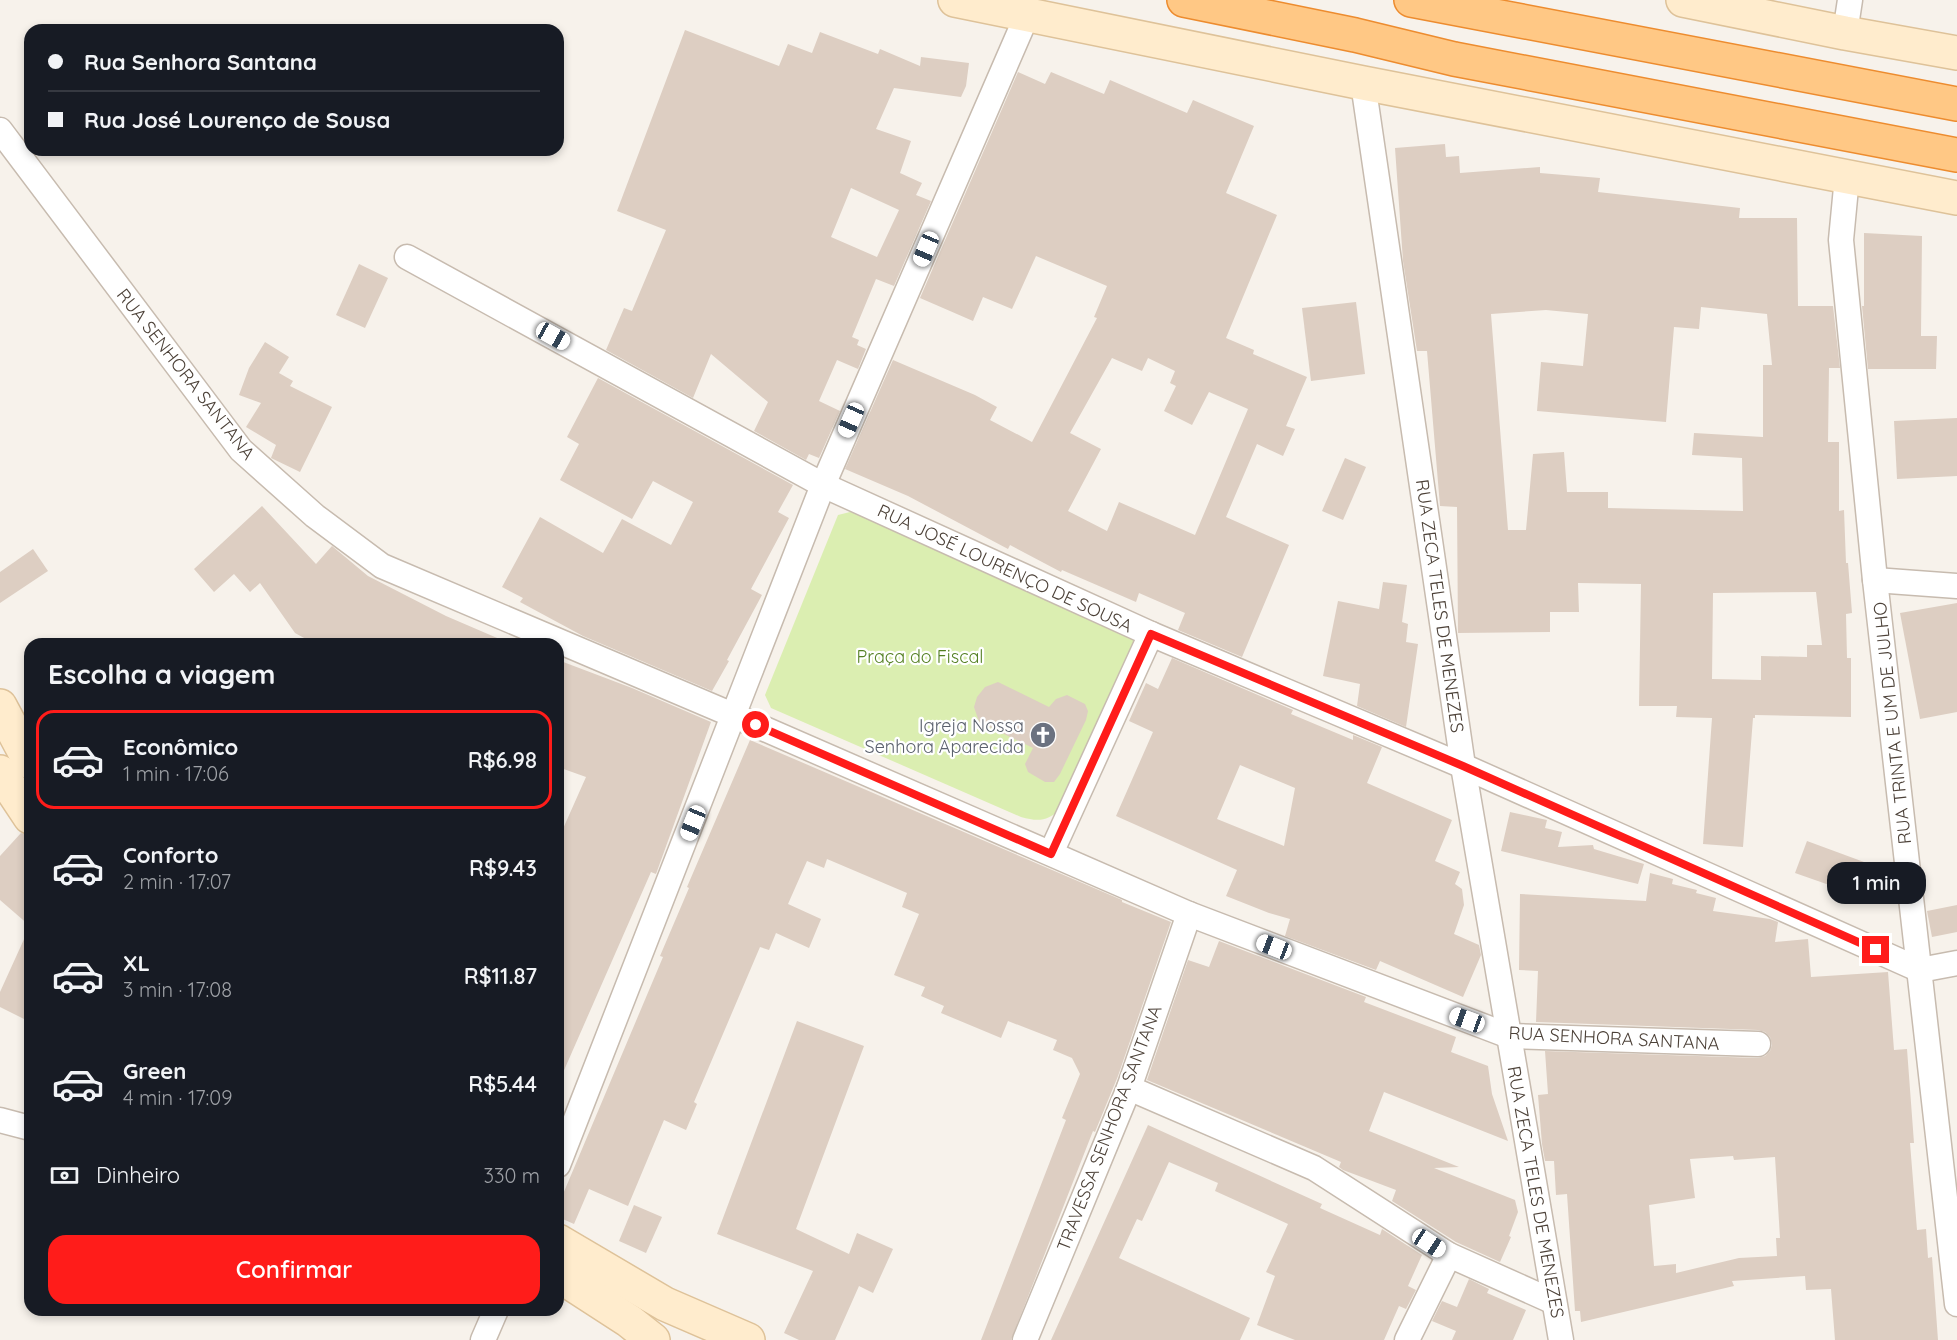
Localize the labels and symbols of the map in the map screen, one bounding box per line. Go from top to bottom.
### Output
car [911,229,941,269]
street label: RUA SENHORA SANTANA [112,284,260,465]
car [533,319,573,353]
car [835,400,867,440]
street label: RUA ZECA TELES DE MENEZES [1411,478,1469,734]
street label: RUA JOSÉ LOURENÇO DE SOUSA [874,499,1137,637]
street label: RUA TRINTA E UM DE JULHO [1868,601,1916,845]
park label: Praça do Fiscal [856,645,984,668]
route start [742,711,769,738]
place label: Igreja Nossa Senhora Aparecida [865,714,1024,758]
church icon: Igreja Nossa Senhora Aparecida [1028,720,1058,750]
car [678,803,708,843]
callout: 1 min [1826,863,1926,905]
car [1254,932,1294,962]
route end [1862,936,1889,963]
street label: TRAVESSA SENHORA SANTANA [1051,1001,1167,1254]
car [1447,1005,1487,1035]
street label: RUA SENHORA SANTANA [1508,1021,1720,1055]
street label: RUA ZECA TELES DE MENEZES [1502,1064,1570,1320]
car [1409,1226,1449,1260]

